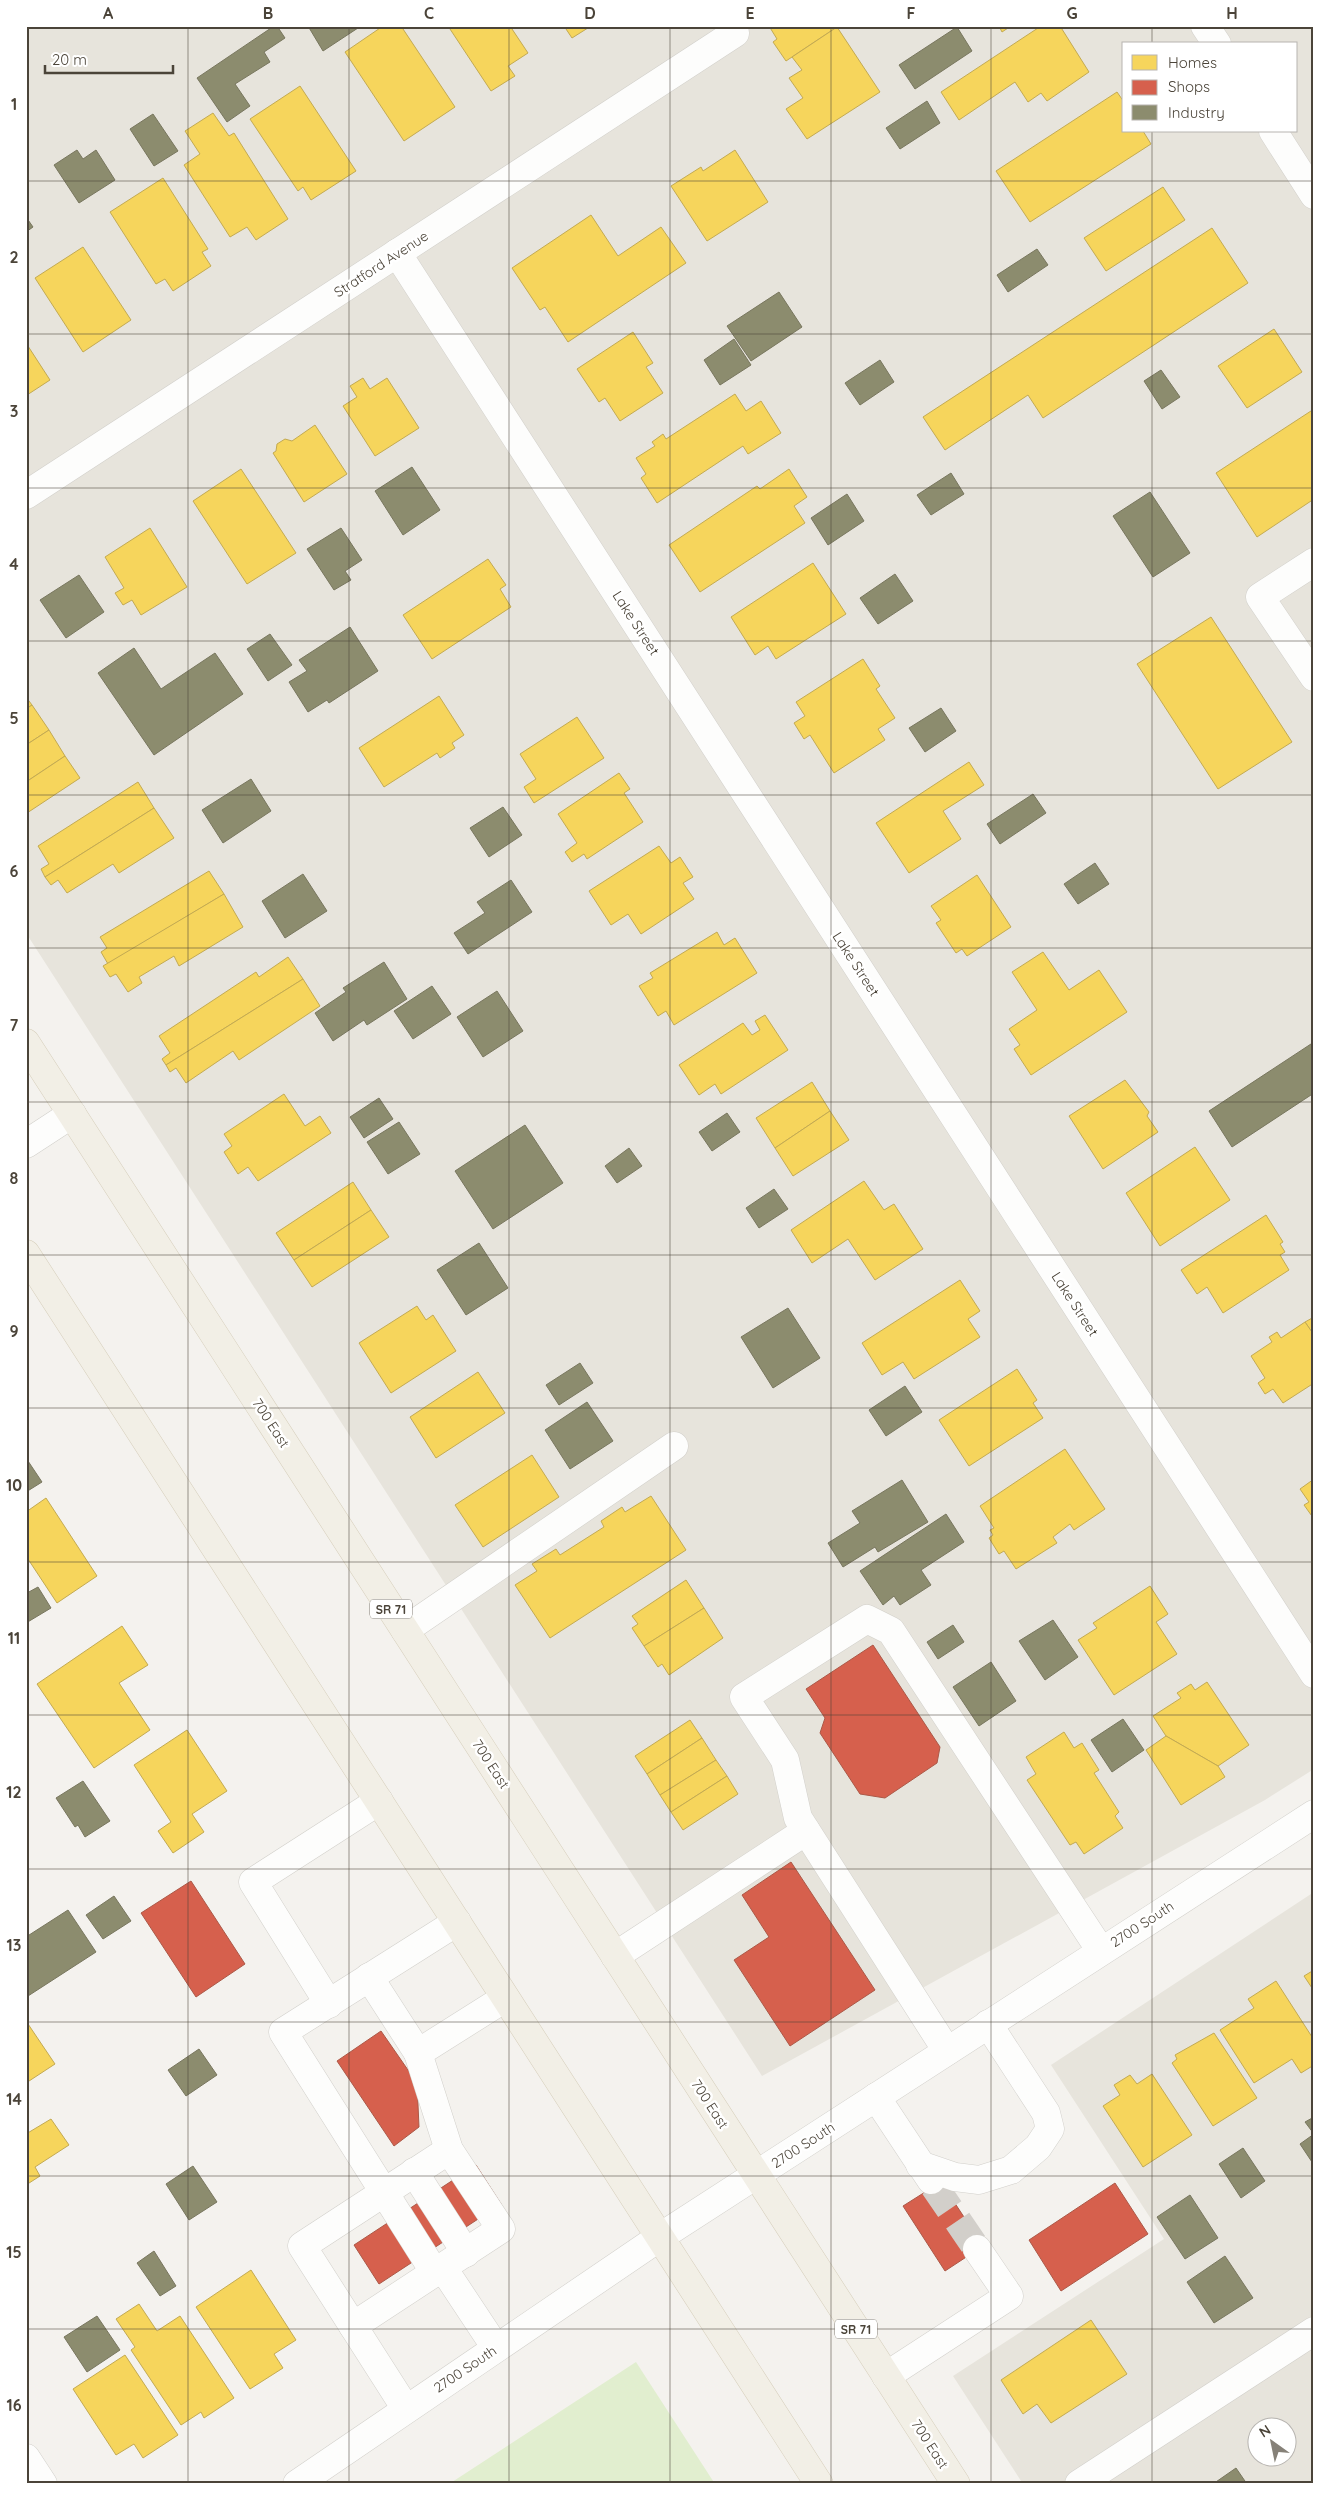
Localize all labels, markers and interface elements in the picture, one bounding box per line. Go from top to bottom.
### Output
text: A [103,3,114,23]
text: B [263,3,273,23]
text: C [424,3,434,23]
text: D [584,3,596,23]
text: E [745,3,755,23]
text: F [907,3,916,23]
text: G [1066,3,1078,23]
text: H [1226,3,1238,23]
scale bar [45,42,172,74]
legend [1122,42,1298,132]
text: 20 m [52,50,87,69]
text: Homes [1168,53,1217,72]
text: Shops [1168,77,1210,96]
text: 1 [11,94,17,114]
text: Industry [1168,103,1225,122]
street label: Stratford Avenue [330,227,432,301]
text: 2 [9,247,19,267]
text: 3 [10,401,18,421]
text: 4 [9,554,19,574]
street label: Lake Street [609,587,664,659]
text: 5 [9,708,19,728]
text: 6 [10,861,19,881]
street label: Lake Street [829,928,884,1000]
text: 7 [10,1015,19,1035]
text: 8 [10,1168,19,1188]
street label: Lake Street [1048,1268,1103,1340]
text: 9 [9,1321,19,1341]
street label: 700 East [248,1395,294,1451]
text: 10 [6,1475,22,1495]
road number: SR 71 [370,1600,412,1618]
text: 11 [8,1628,20,1648]
street label: 700 East [468,1736,514,1792]
text: 12 [6,1782,22,1802]
street label: 2700 South [1107,1897,1177,1951]
text: 13 [7,1935,21,1955]
street label: 700 East [687,2076,733,2132]
text: 14 [6,2089,22,2109]
street label: 2700 South [768,2118,838,2172]
text: 15 [6,2242,22,2262]
road number: SR 71 [835,2320,877,2338]
street label: 2700 South [430,2341,500,2397]
text: 16 [6,2395,22,2415]
street label: 700 East [907,2416,953,2472]
north arrow [1248,2418,1298,2468]
text: N [1256,2421,1274,2441]

